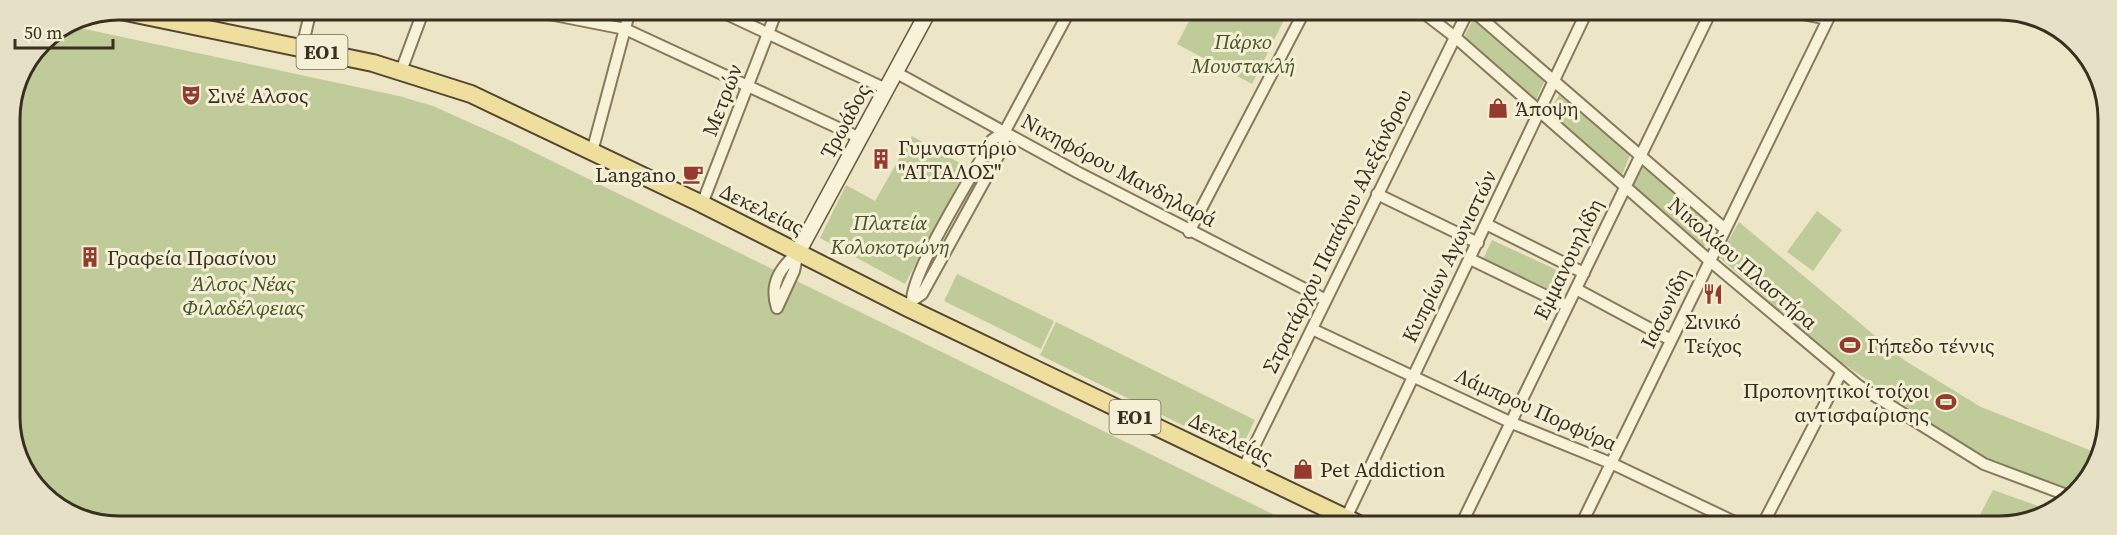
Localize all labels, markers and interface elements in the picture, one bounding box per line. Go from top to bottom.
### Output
scale bar [15,12,112,50]
text: 50 m [24,20,62,45]
park label: Πάρκο Μουστακλή [1190,27,1295,80]
road number: ΕΟ1 [296,35,348,69]
street label: Μετρών [695,60,749,140]
street label: Τρωάδος [813,78,877,164]
place label: Σινέ Αλσος [208,81,309,110]
theatre icon: Σινέ Αλσος [179,83,203,107]
street label: Στρατάρχου Παπάγου Αλεξάνδρου [1256,84,1418,378]
place label: Άποψη [1515,94,1579,123]
shop icon: Άποψη [1486,96,1510,120]
street label: Νικηφόρου Μανδηλαρά [1016,106,1222,234]
place label: Γυμναστήριο "ΑΤΤΑΛΟΣ" [898,133,1017,186]
building icon: Γυμναστήριο "ΑΤΤΑΛΟΣ" [869,147,893,171]
place label: Langano [595,160,676,189]
cafe icon: Langano [681,162,705,186]
street label: Κυπρίων Αγωνιστών [1395,165,1503,347]
street label: Δεκελείας [715,176,809,242]
street label: Νικολάου Πλαστήρα [1662,190,1824,336]
street label: Εμμανουηλίδη [1526,194,1610,324]
park label: Πλατεία Κολοκοτρώνη [830,208,949,261]
place label: Γραφεία Πρασίνου [107,243,276,272]
building icon: Γραφεία Πρασίνου [78,245,102,269]
street label: Ιασωνίδη [1633,263,1697,353]
park label: Άλσος Νέας Φιλαδέλφειας [182,269,305,322]
restaurant icon: Σινικό Τείχος [1701,282,1725,306]
place label: Σινικό Τείχος [1684,307,1742,360]
place label: Γήπεδο τέννις [1867,331,1995,360]
sports icon: Γήπεδο τέννις [1838,333,1862,357]
street label: Λάμπρου Πορφύρα [1451,360,1622,458]
place label: Προπονητικοί τοίχοι αντισφαίρισης [1743,376,1929,429]
sports icon: Προπονητικοί τοίχοι αντισφαίρισης [1934,390,1958,414]
road number: ΕΟ1 [1110,400,1160,434]
street label: Δεκελείας [1184,405,1278,471]
place label: Pet Addiction [1320,455,1446,484]
shop icon: Pet Addiction [1291,457,1315,481]

